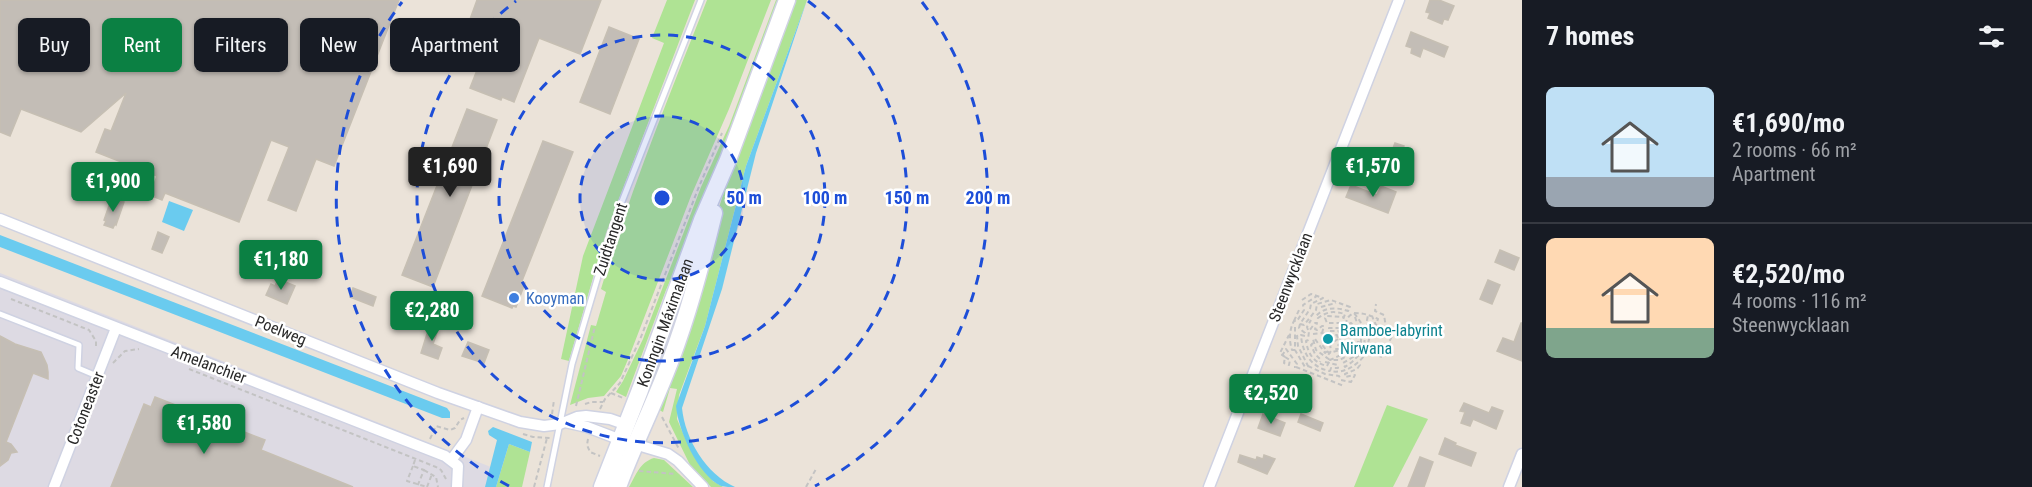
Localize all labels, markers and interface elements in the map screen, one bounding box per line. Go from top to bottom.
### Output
chip: Buy [18,18,90,72]
chip: Rent [102,18,182,72]
chip: Filters [194,18,288,72]
chip: New [300,18,378,72]
chip: Apartment [390,18,520,72]
icon: filters [1975,20,2008,53]
text: 7 homes [1546,21,1634,51]
text: €1,690/mo [1732,108,1845,138]
icon: home [1594,111,1666,183]
text: 2 rooms · 66 m² [1732,138,1857,162]
pin: €1,690 [401,147,499,198]
pin: €1,570 [1324,147,1422,198]
text: €1,690 [422,154,478,178]
text: €1,570 [1345,154,1401,178]
pin: €1,900 [64,162,162,213]
text: Apartment [1732,162,1816,186]
text: €1,900 [85,169,141,193]
text: 50 m [726,187,762,208]
text: 100 m [803,187,847,208]
text: 150 m [885,187,929,208]
text: 200 m [966,187,1010,208]
centre of rings [652,188,672,208]
street label: Zuidtangent [590,200,631,278]
street label: Steenwycklaan [1265,230,1316,325]
pin: €1,180 [232,240,330,291]
text: €1,180 [253,247,309,271]
street label: Koningin Máximalaan [633,256,697,390]
text: €2,520/mo [1732,259,1845,289]
icon: home [1594,262,1666,334]
place label: Kooyman [526,289,585,308]
text: 4 rooms · 116 m² [1732,289,1867,313]
pin: €2,280 [383,291,481,342]
marker: Kooyman [507,291,521,305]
text: €2,280 [404,298,460,322]
street label: Poelweg [252,312,309,349]
text: Steenwycklaan [1732,313,1850,337]
place label: Bamboe-labyrint Nirwana [1340,321,1443,358]
marker: Bamboe-labyrint Nirwana [1321,332,1335,346]
street label: Amelanchier [169,341,249,388]
street label: Cotoneaster [63,369,108,448]
pin: €2,520 [1222,374,1320,425]
text: €2,520 [1243,381,1299,405]
pin: €1,580 [155,404,253,455]
text: €1,580 [176,411,232,435]

